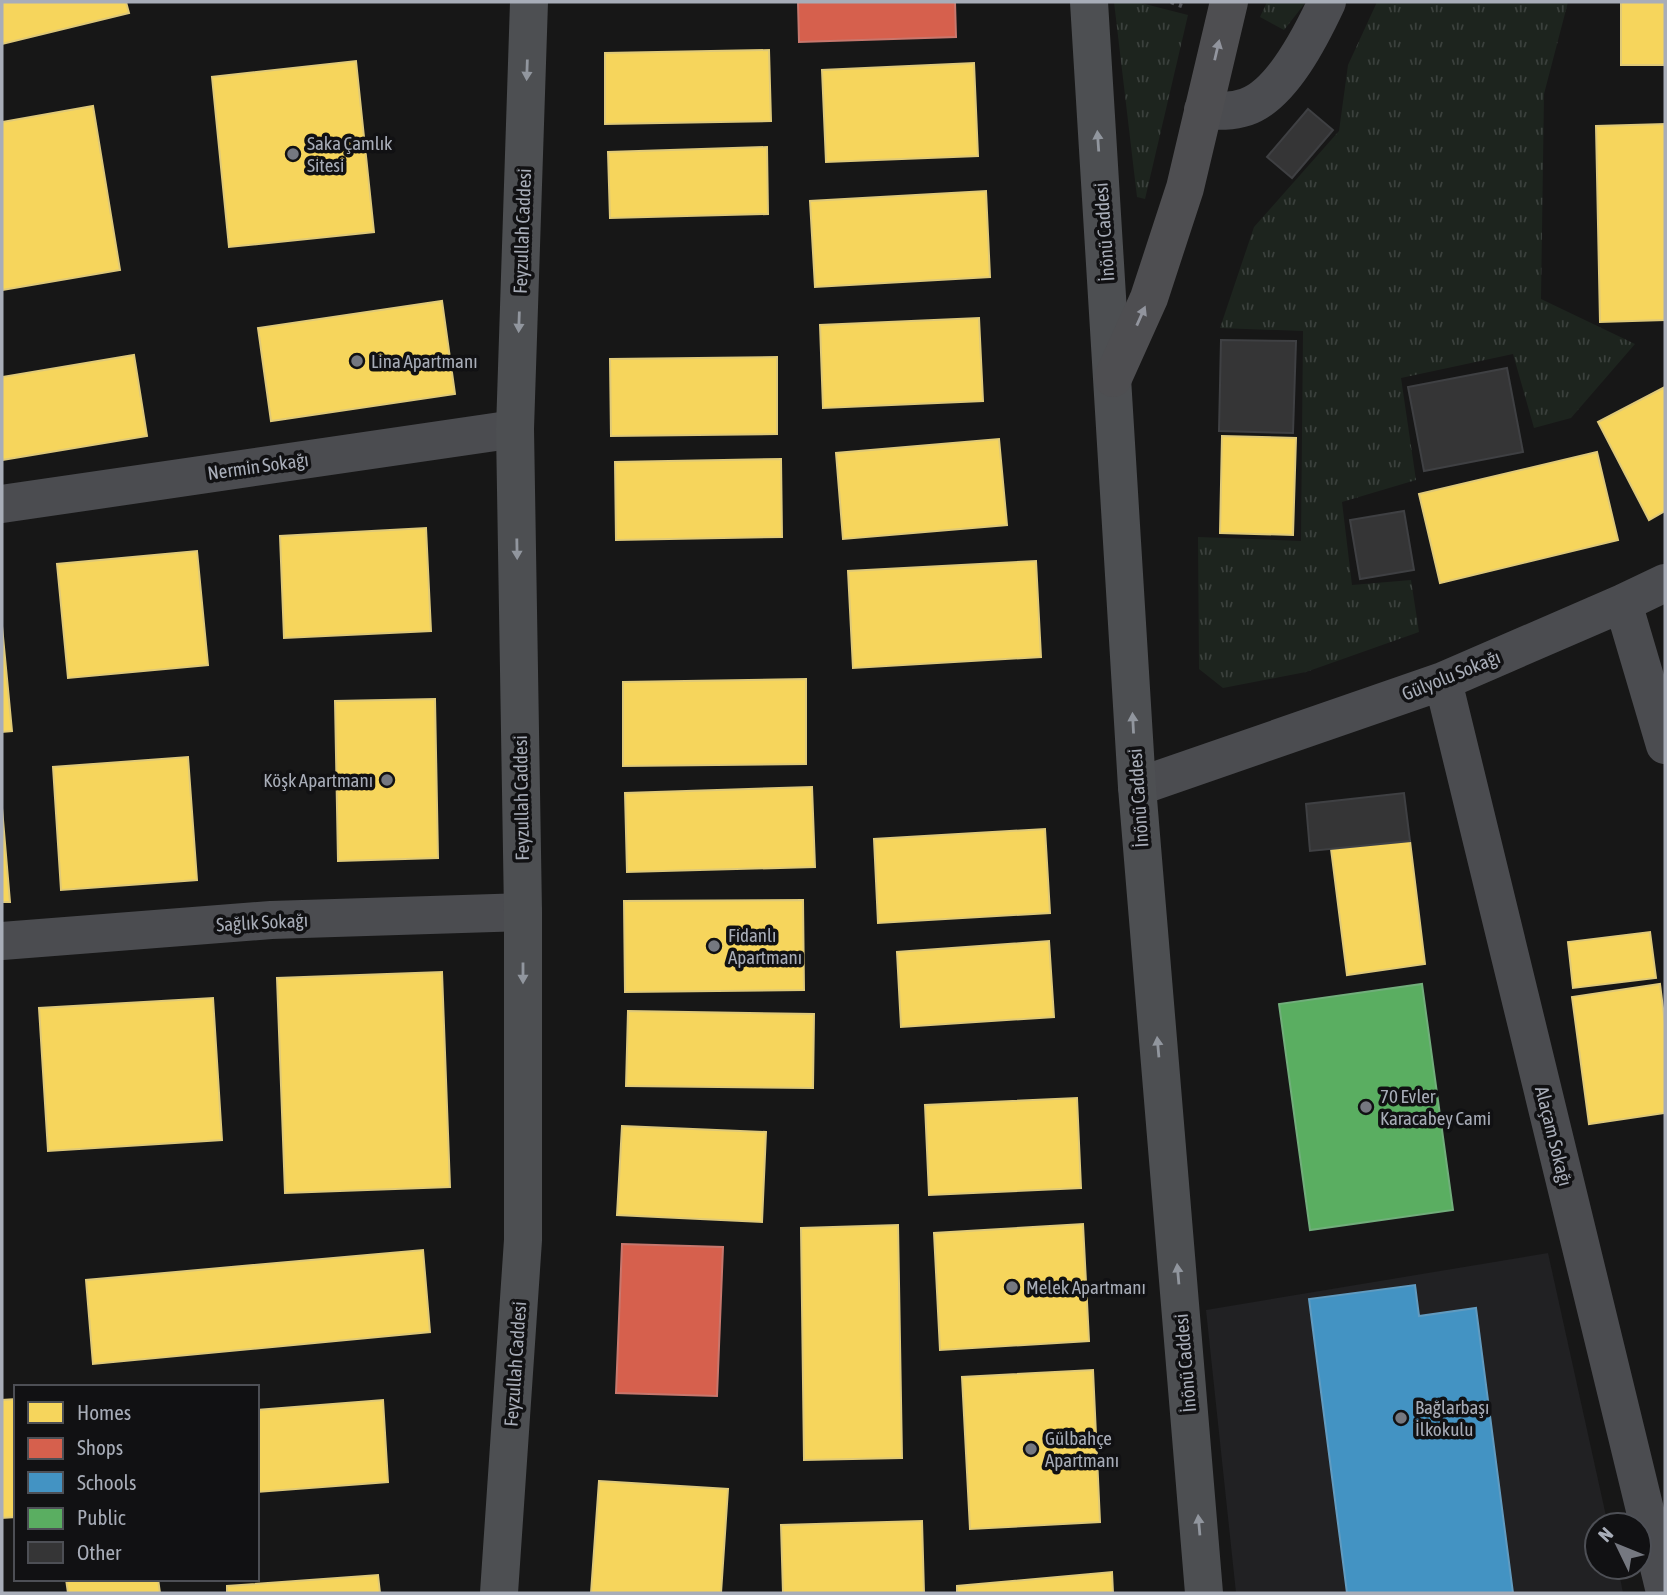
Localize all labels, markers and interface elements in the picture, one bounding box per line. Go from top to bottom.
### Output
one-way arrow [1212,39,1223,61]
one-way arrow [521,59,533,81]
one-way arrow [1092,129,1103,151]
place label: Saka Çamlık Sitesi [307,132,393,176]
marker: Saka Çamlık Sitesi [285,146,301,162]
street label: Feyzullah Caddesi [509,168,535,294]
street label: İnönü Caddesi [1090,182,1118,282]
one-way arrow [1135,306,1147,326]
one-way arrow [513,311,524,333]
place label: Lina Apartmanı [371,350,478,372]
marker: Lina Apartmanı [349,353,365,369]
street label: Nermin Sokağı [206,448,310,484]
one-way arrow [511,538,523,560]
street label: Gülyolu Sokağı [1399,645,1503,705]
one-way arrow [1127,712,1138,734]
street label: Feyzullah Caddesi [509,735,533,861]
street label: İnönü Caddesi [1124,748,1152,848]
place label: Köşk Apartmanı [263,769,373,791]
marker: Köşk Apartmanı [379,772,395,788]
street label: Sağlık Sokağı [215,909,309,935]
place label: Fidanlı Apartmanı [728,924,802,968]
marker: Fidanlı Apartmanı [706,938,722,954]
one-way arrow [517,962,529,984]
one-way arrow [1152,1036,1163,1058]
street label: Alaçam Sokağı [1531,1084,1577,1188]
place label: 70 Evler Karacabey Cami [1380,1085,1491,1129]
marker: 70 Evler Karacabey Cami [1358,1099,1374,1115]
one-way arrow [1172,1263,1183,1285]
place label: Melek Apartmanı [1026,1276,1146,1298]
marker: Melek Apartmanı [1004,1279,1020,1295]
street label: Feyzullah Caddesi [500,1301,530,1427]
street label: İnönü Caddesi [1170,1313,1200,1413]
legend [14,1385,259,1581]
place label: Bağlarbaşı İlkokulu [1415,1396,1489,1440]
text: Homes [77,1400,131,1424]
marker: Bağlarbaşı İlkokulu [1393,1410,1409,1426]
place label: Gülbahçe Apartmanı [1045,1427,1119,1471]
text: Shops [77,1435,123,1459]
marker: Gülbahçe Apartmanı [1023,1441,1039,1457]
text: Schools [77,1470,137,1494]
text: Public [77,1505,126,1529]
north arrow [1583,1511,1653,1581]
one-way arrow [1193,1514,1204,1536]
text: N [1594,1523,1617,1546]
text: Other [77,1540,122,1564]

